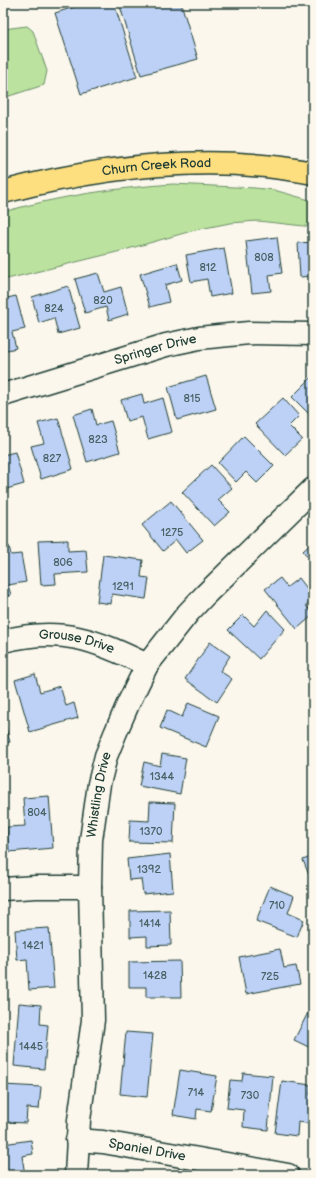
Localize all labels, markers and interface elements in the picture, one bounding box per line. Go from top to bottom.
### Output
street label: Churn Creek Road [101,155,211,179]
house number: 808 [254,251,274,264]
house number: 812 [199,261,217,274]
house number: 820 [93,294,113,307]
house number: 824 [44,302,64,315]
street label: Springer Drive [112,331,198,368]
house number: 815 [184,392,200,405]
house number: 823 [88,433,108,446]
house number: 827 [43,452,62,465]
house number: 1275 [161,526,183,539]
house number: 806 [53,556,73,569]
house number: 1291 [112,580,134,593]
street label: Grouse Drive [39,627,117,657]
street label: Whistling Drive [83,749,115,839]
house number: 1344 [150,770,175,783]
house number: 804 [27,806,47,819]
house number: 1370 [140,825,163,838]
house number: 1392 [137,863,161,876]
house number: 710 [269,899,286,912]
house number: 1414 [139,917,161,930]
house number: 1421 [22,939,44,952]
house number: 1428 [143,969,167,982]
house number: 725 [261,970,279,983]
house number: 1445 [19,1040,43,1053]
house number: 714 [188,1086,204,1099]
house number: 730 [241,1089,260,1102]
street label: Spaniel Drive [107,1135,187,1165]

